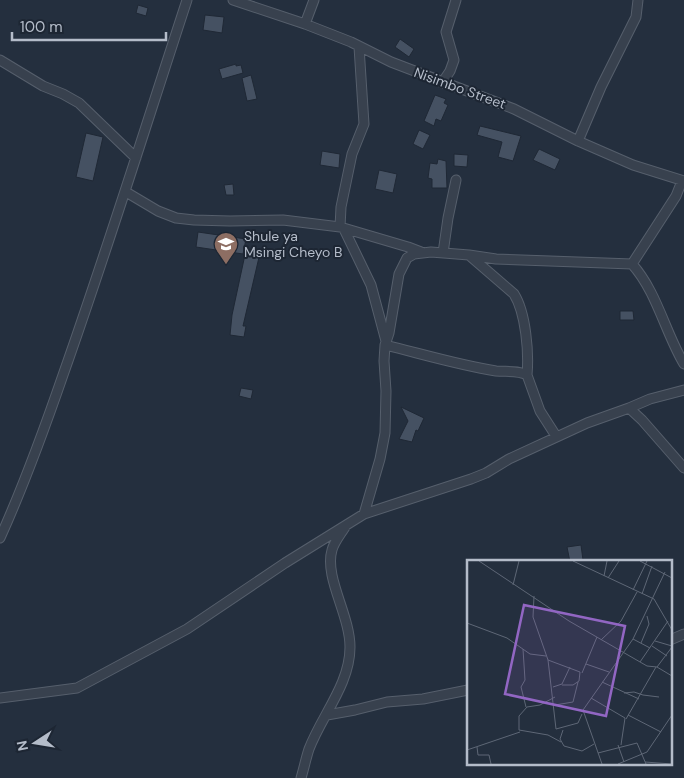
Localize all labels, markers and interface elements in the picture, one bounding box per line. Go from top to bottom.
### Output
scale bar [12,10,166,42]
text: 100 m [20,17,63,37]
street label: Nisimbo Street [412,63,508,113]
place label: Shule ya Msingi Cheyo B [244,227,342,261]
school or university icon: Shule ya Msingi Cheyo B [213,231,239,265]
inset map [467,560,672,766]
north arrow [10,718,60,768]
text: N [12,739,32,753]

